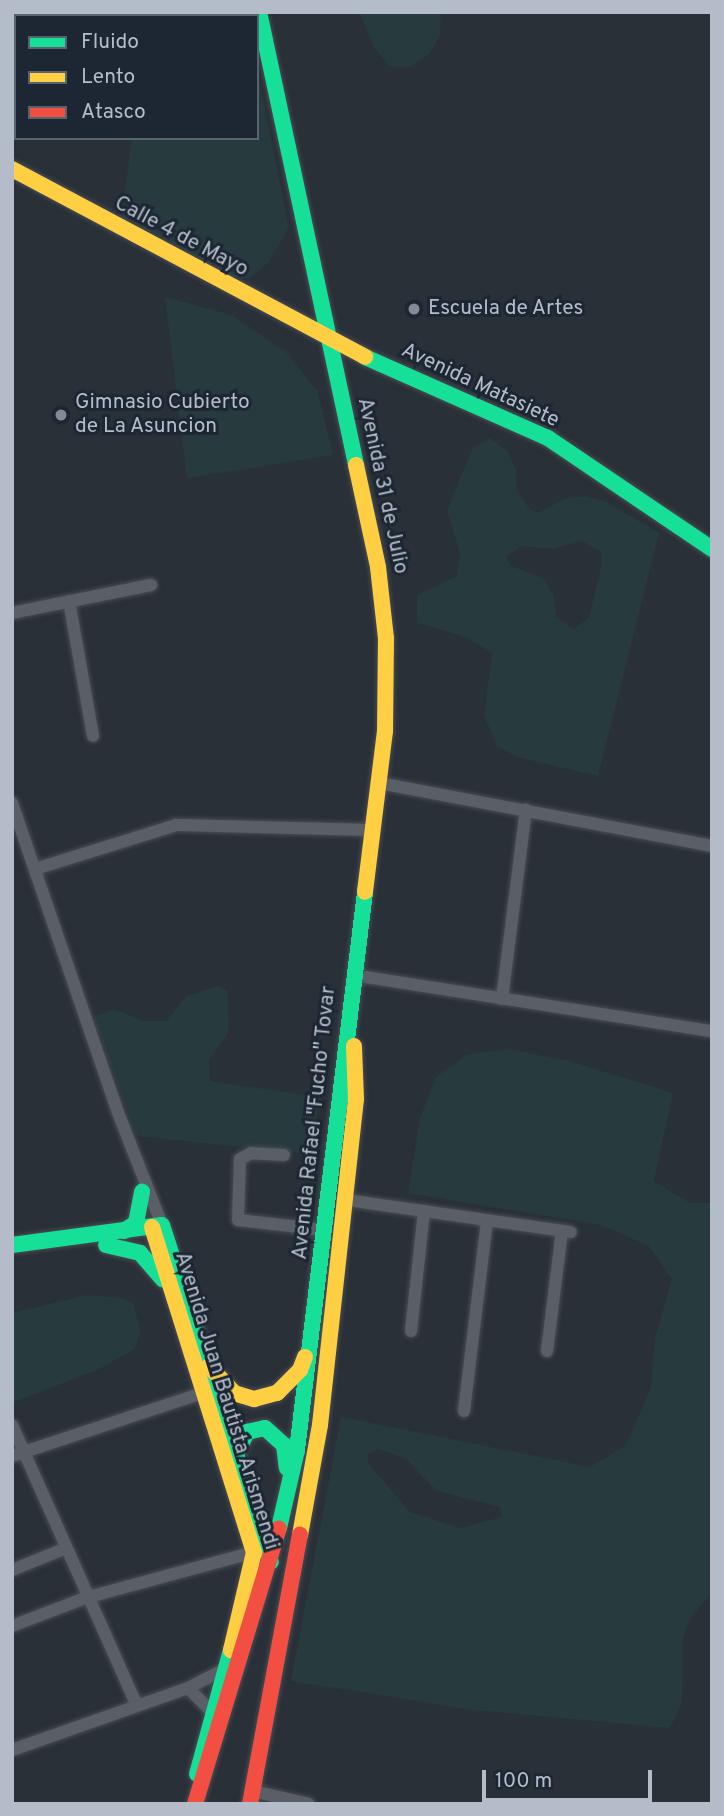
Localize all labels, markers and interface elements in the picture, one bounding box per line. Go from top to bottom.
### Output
legend [14,14,259,140]
text: Fluido [81,29,139,56]
text: Lento [81,64,135,91]
text: Atasco [81,99,146,126]
street label: Calle 4 de Mayo [110,191,252,283]
place label: Escuela de Artes [428,296,584,322]
marker: Escuela de Artes [406,301,422,317]
street label: Avenida Matasiete [397,338,563,434]
place label: Gimnasio Cubierto de La Asuncion [75,390,250,440]
street label: Avenida 31 de Julio [351,396,413,576]
marker: Gimnasio Cubierto de La Asuncion [53,407,69,423]
street label: Avenida Rafael "Fucho" Tovar [288,984,342,1262]
street label: Avenida Juan Bautista Arismendi [168,1248,284,1554]
scale bar [486,1756,656,1800]
text: 100 m [495,1768,552,1795]

